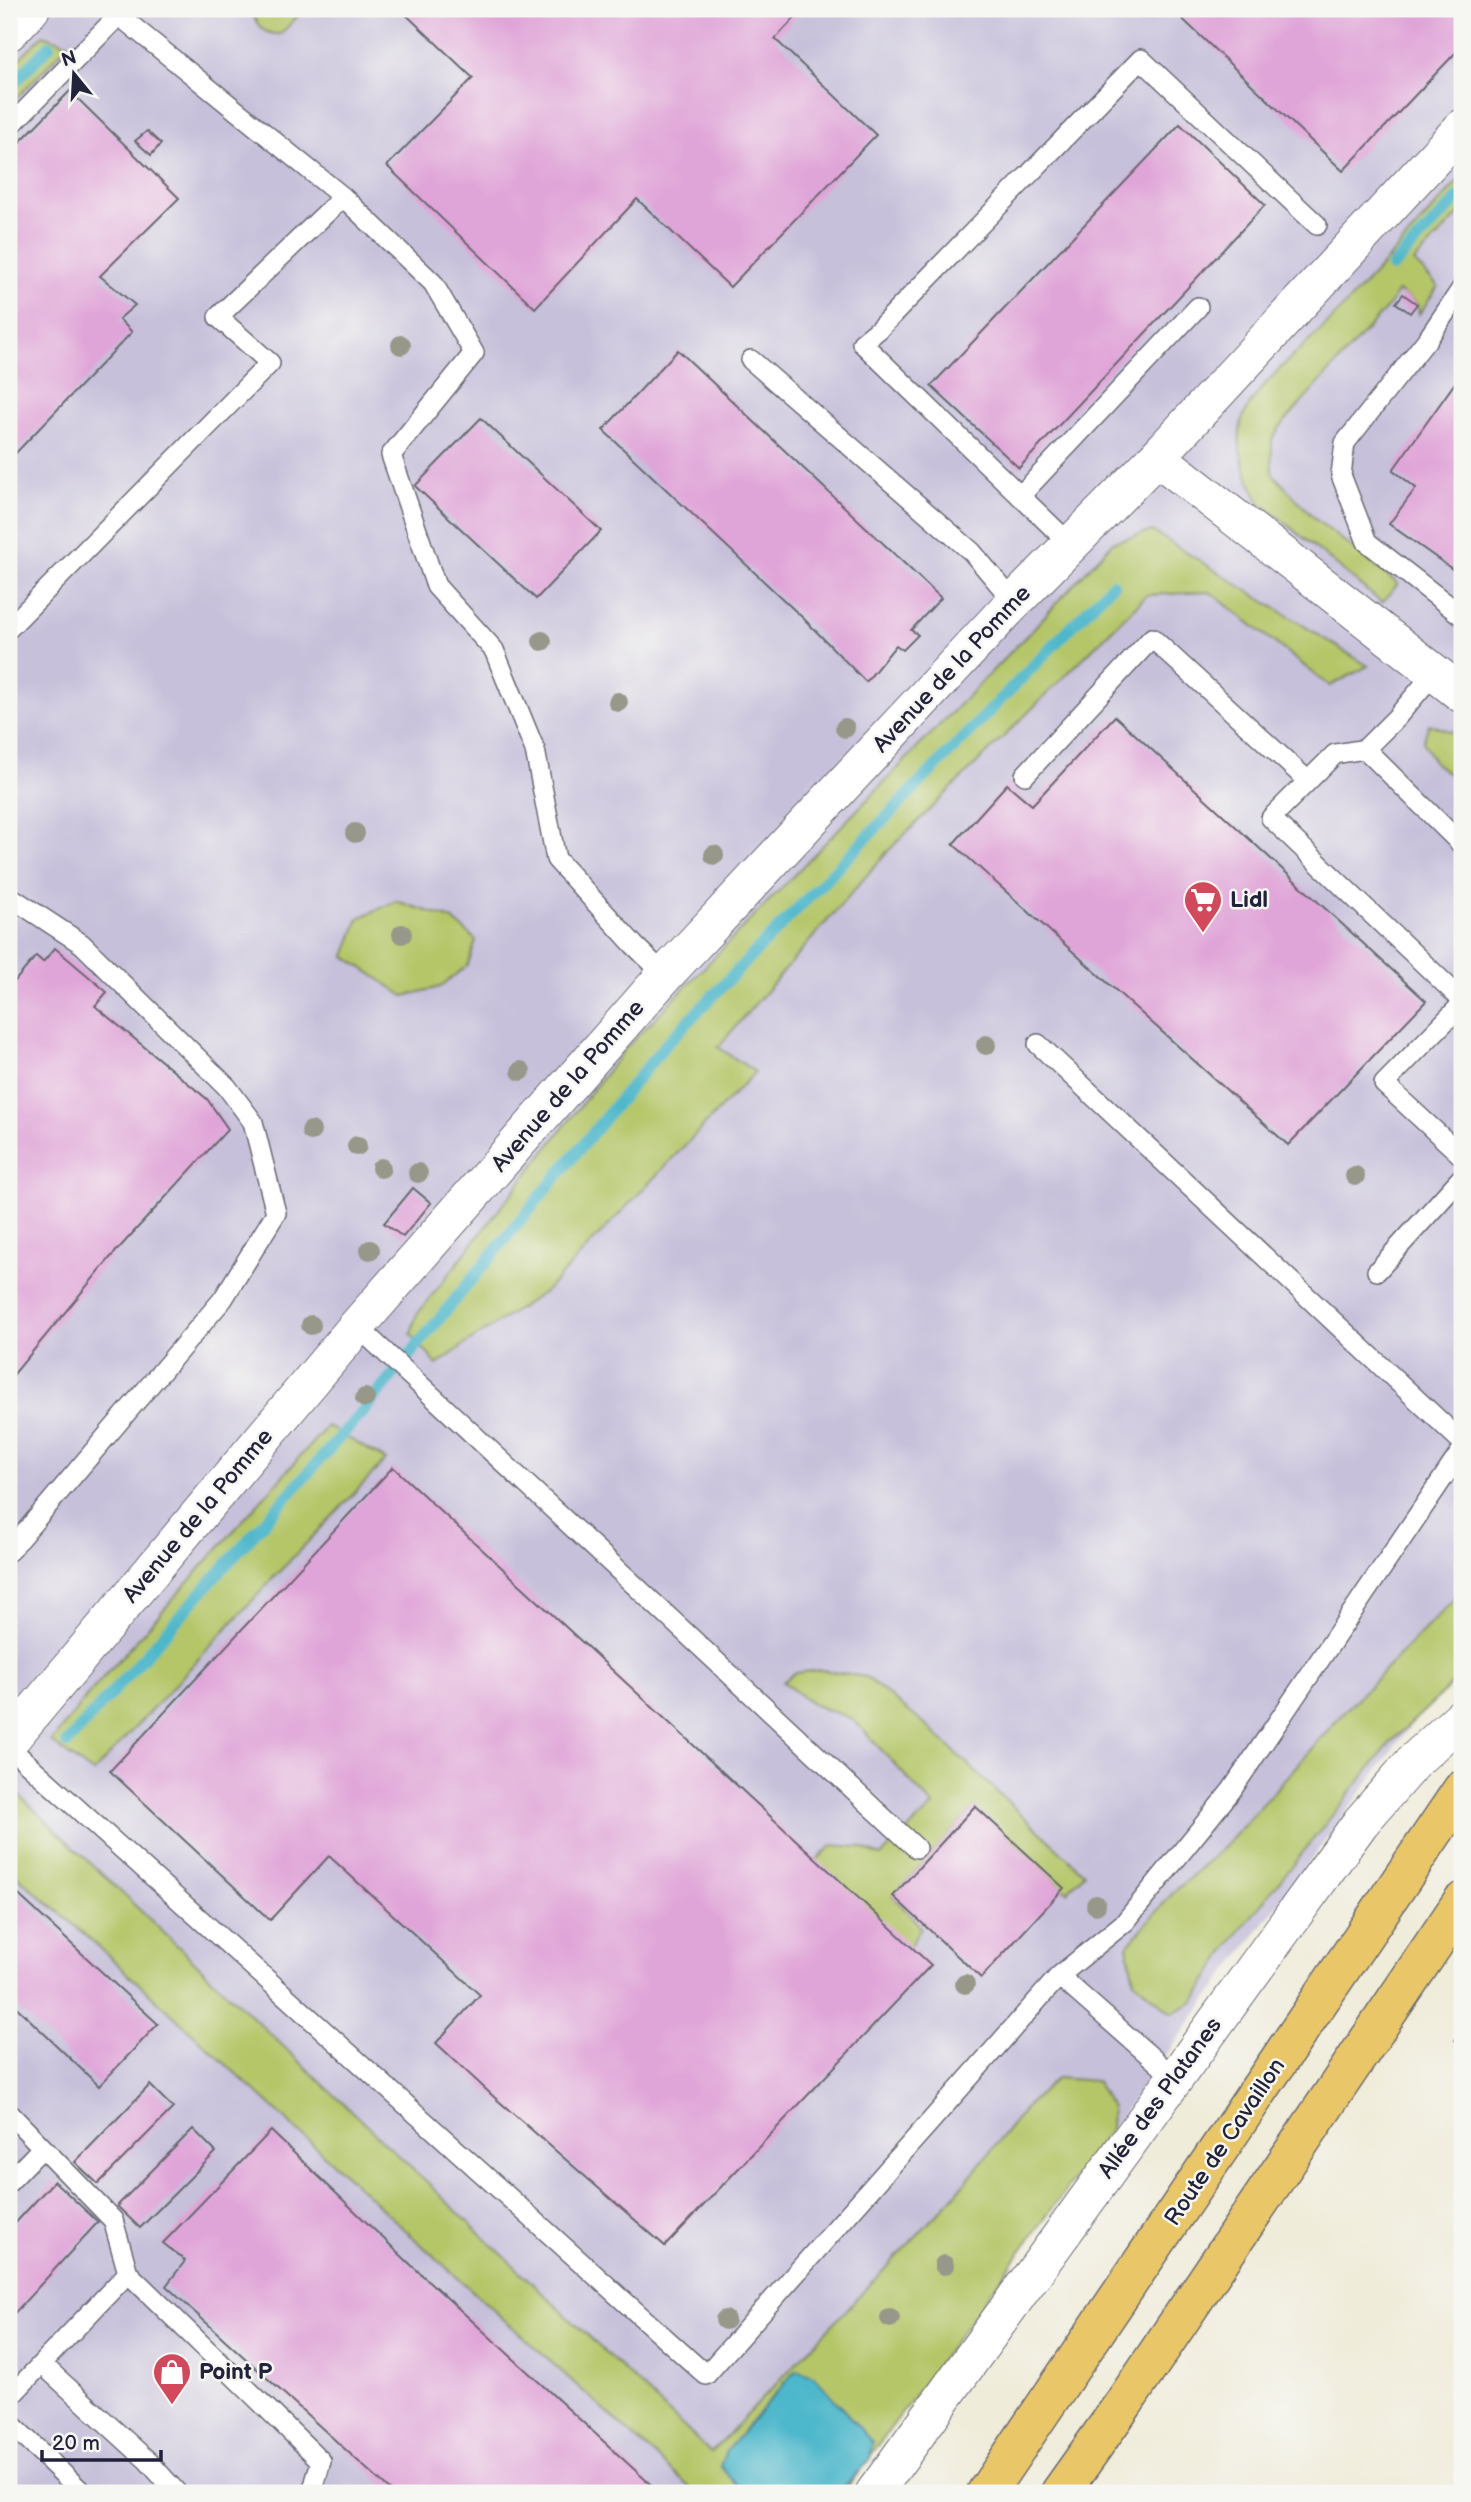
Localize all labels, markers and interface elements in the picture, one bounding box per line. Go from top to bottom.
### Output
north arrow [38,38,108,108]
text: N [59,46,80,72]
street label: Avenue de la Pomme [867,579,1037,759]
supermarket icon: Lidl [1182,879,1224,934]
place label: Lidl [1230,886,1268,914]
street label: Avenue de la Pomme [486,994,650,1178]
street label: Avenue de la Pomme [117,1423,279,1609]
street label: Allée des Platanes [1092,2012,1228,2184]
street label: Route de Cavaillon [1159,2053,1291,2231]
shop icon: Point P [151,2351,193,2406]
place label: Point P [199,2358,273,2386]
scale bar [42,2418,161,2462]
text: 20 m [52,2431,100,2456]

